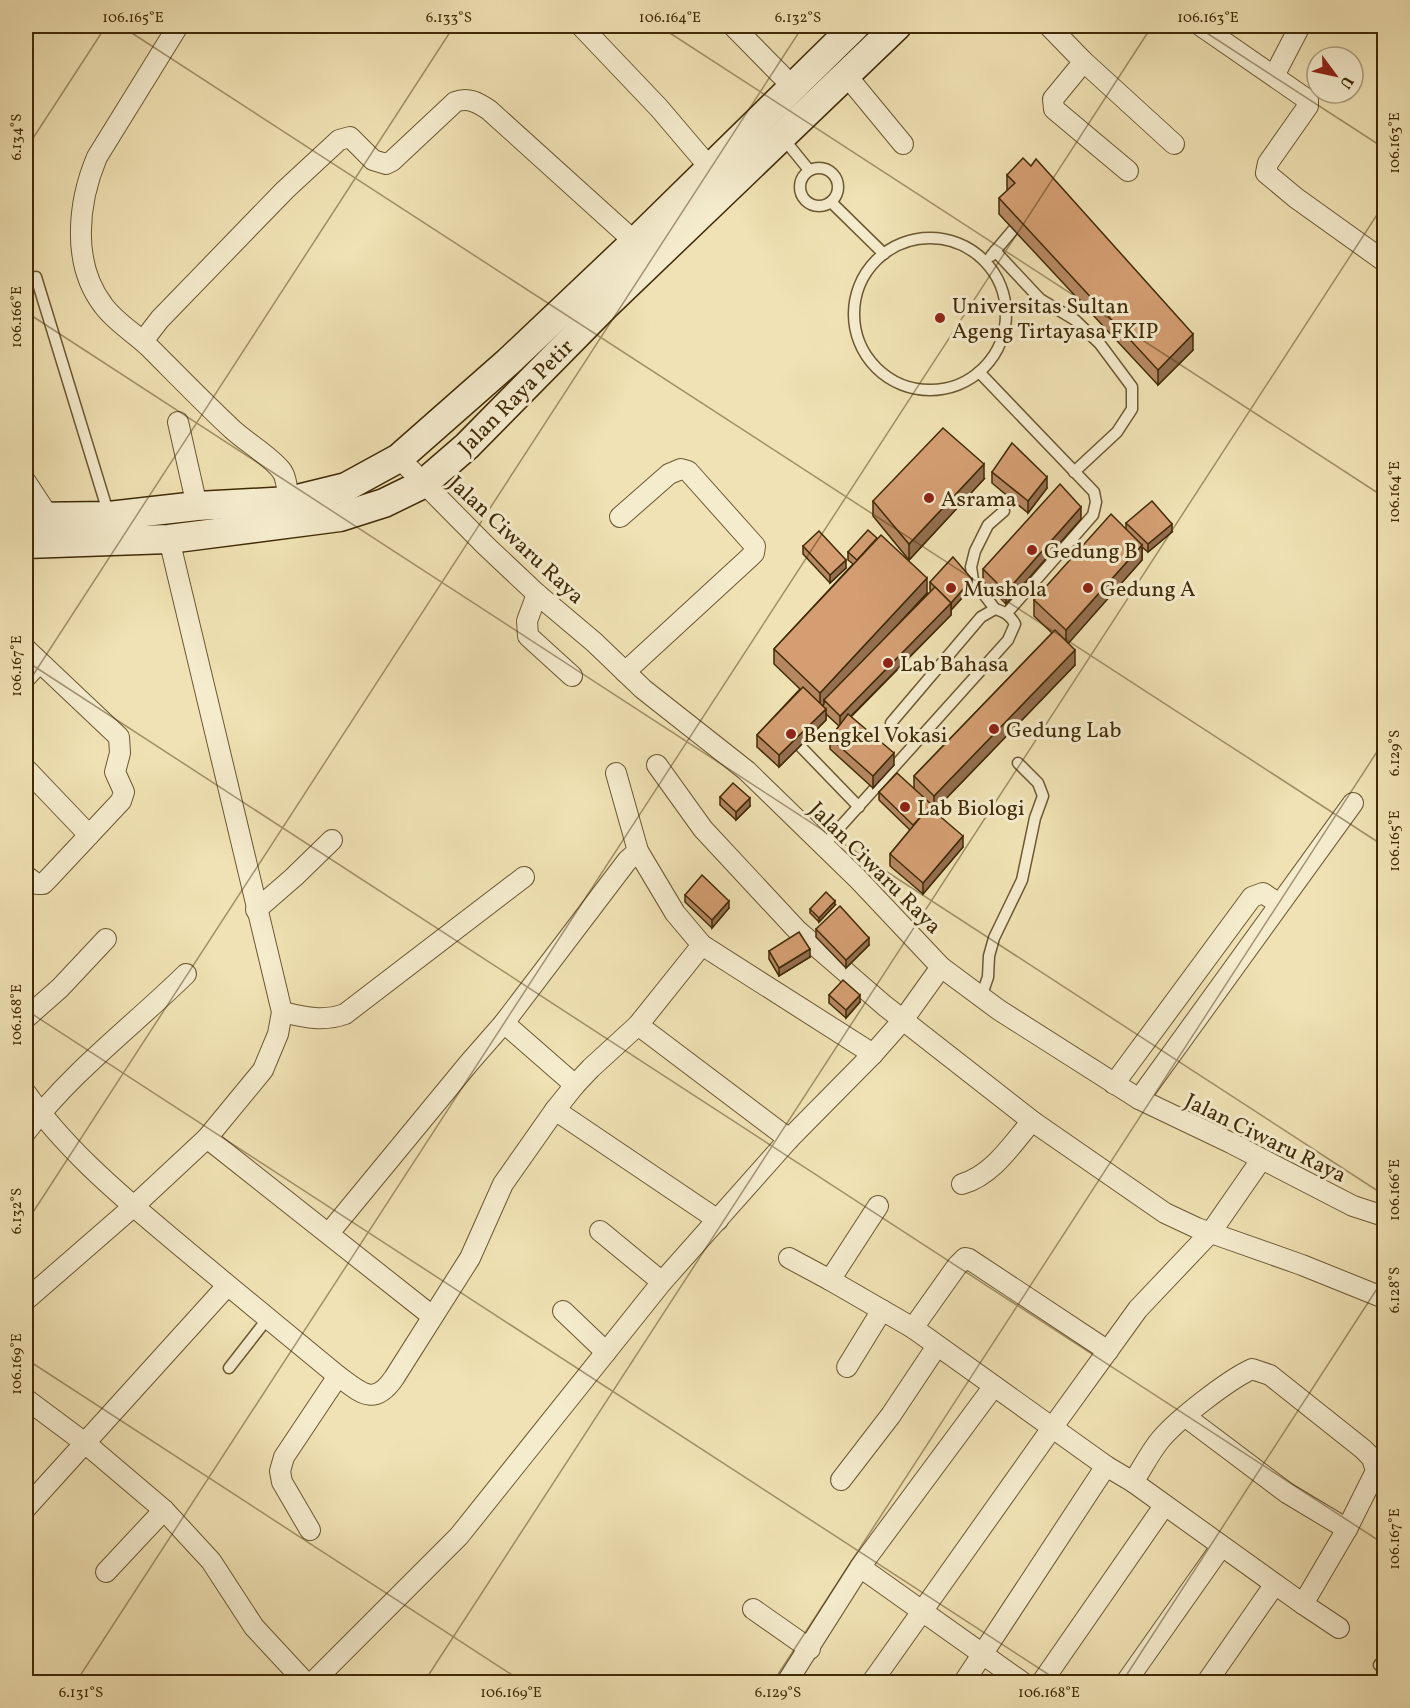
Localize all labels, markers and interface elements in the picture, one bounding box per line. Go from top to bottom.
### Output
text: 106.165°E [102,8,164,29]
text: 6.133°S [426,8,472,29]
text: 106.164°E [639,8,701,29]
text: 6.132°S [775,8,821,29]
text: 106.163°E [1177,8,1239,29]
north arrow [1305,45,1365,105]
text: U [1334,71,1358,93]
text: 106.163°E [1385,112,1406,174]
text: 6.134°S [7,113,28,161]
text: 106.166°E [7,286,28,348]
place label: Universitas Sultan Ageng Tirtayasa FKIP [952,292,1159,348]
marker: Universitas Sultan Ageng Tirtayasa FKIP [933,311,947,325]
street label: Jalan Raya Petir [452,333,582,463]
text: 106.164°E [1385,461,1406,523]
street label: Jalan Ciwaru Raya [440,469,590,612]
place label: Asrama [941,485,1017,516]
marker: Asrama [922,491,936,505]
place label: Gedung B [1044,537,1138,568]
marker: Gedung B [1025,543,1039,557]
place label: Mushola [963,575,1047,606]
place label: Gedung A [1100,575,1196,606]
marker: Mushola [944,581,958,595]
marker: Gedung A [1081,581,1095,595]
text: 106.167°E [7,635,28,697]
place label: Lab Bahasa [900,650,1009,681]
marker: Lab Bahasa [881,656,895,670]
place label: Gedung Lab [1006,716,1121,747]
place label: Bengkel Vokasi [803,721,947,752]
marker: Gedung Lab [987,722,1001,736]
marker: Bengkel Vokasi [784,727,798,741]
text: 6.129°S [1385,730,1406,776]
place label: Lab Biologi [917,794,1025,825]
street label: Jalan Ciwaru Raya [801,795,948,942]
marker: Lab Biologi [898,800,912,814]
text: 106.165°E [1385,810,1406,872]
text: 106.168°E [7,984,28,1046]
street label: Jalan Ciwaru Raya [1179,1087,1351,1192]
text: 106.166°E [1385,1159,1406,1221]
text: 6.132°S [7,1188,28,1234]
text: 6.128°S [1385,1267,1406,1313]
text: 106.169°E [7,1333,28,1395]
text: 106.167°E [1385,1508,1406,1570]
text: 6.131°S [59,1683,103,1704]
text: 106.169°E [480,1683,542,1704]
text: 6.129°S [755,1683,801,1704]
text: 106.168°E [1018,1683,1080,1704]

